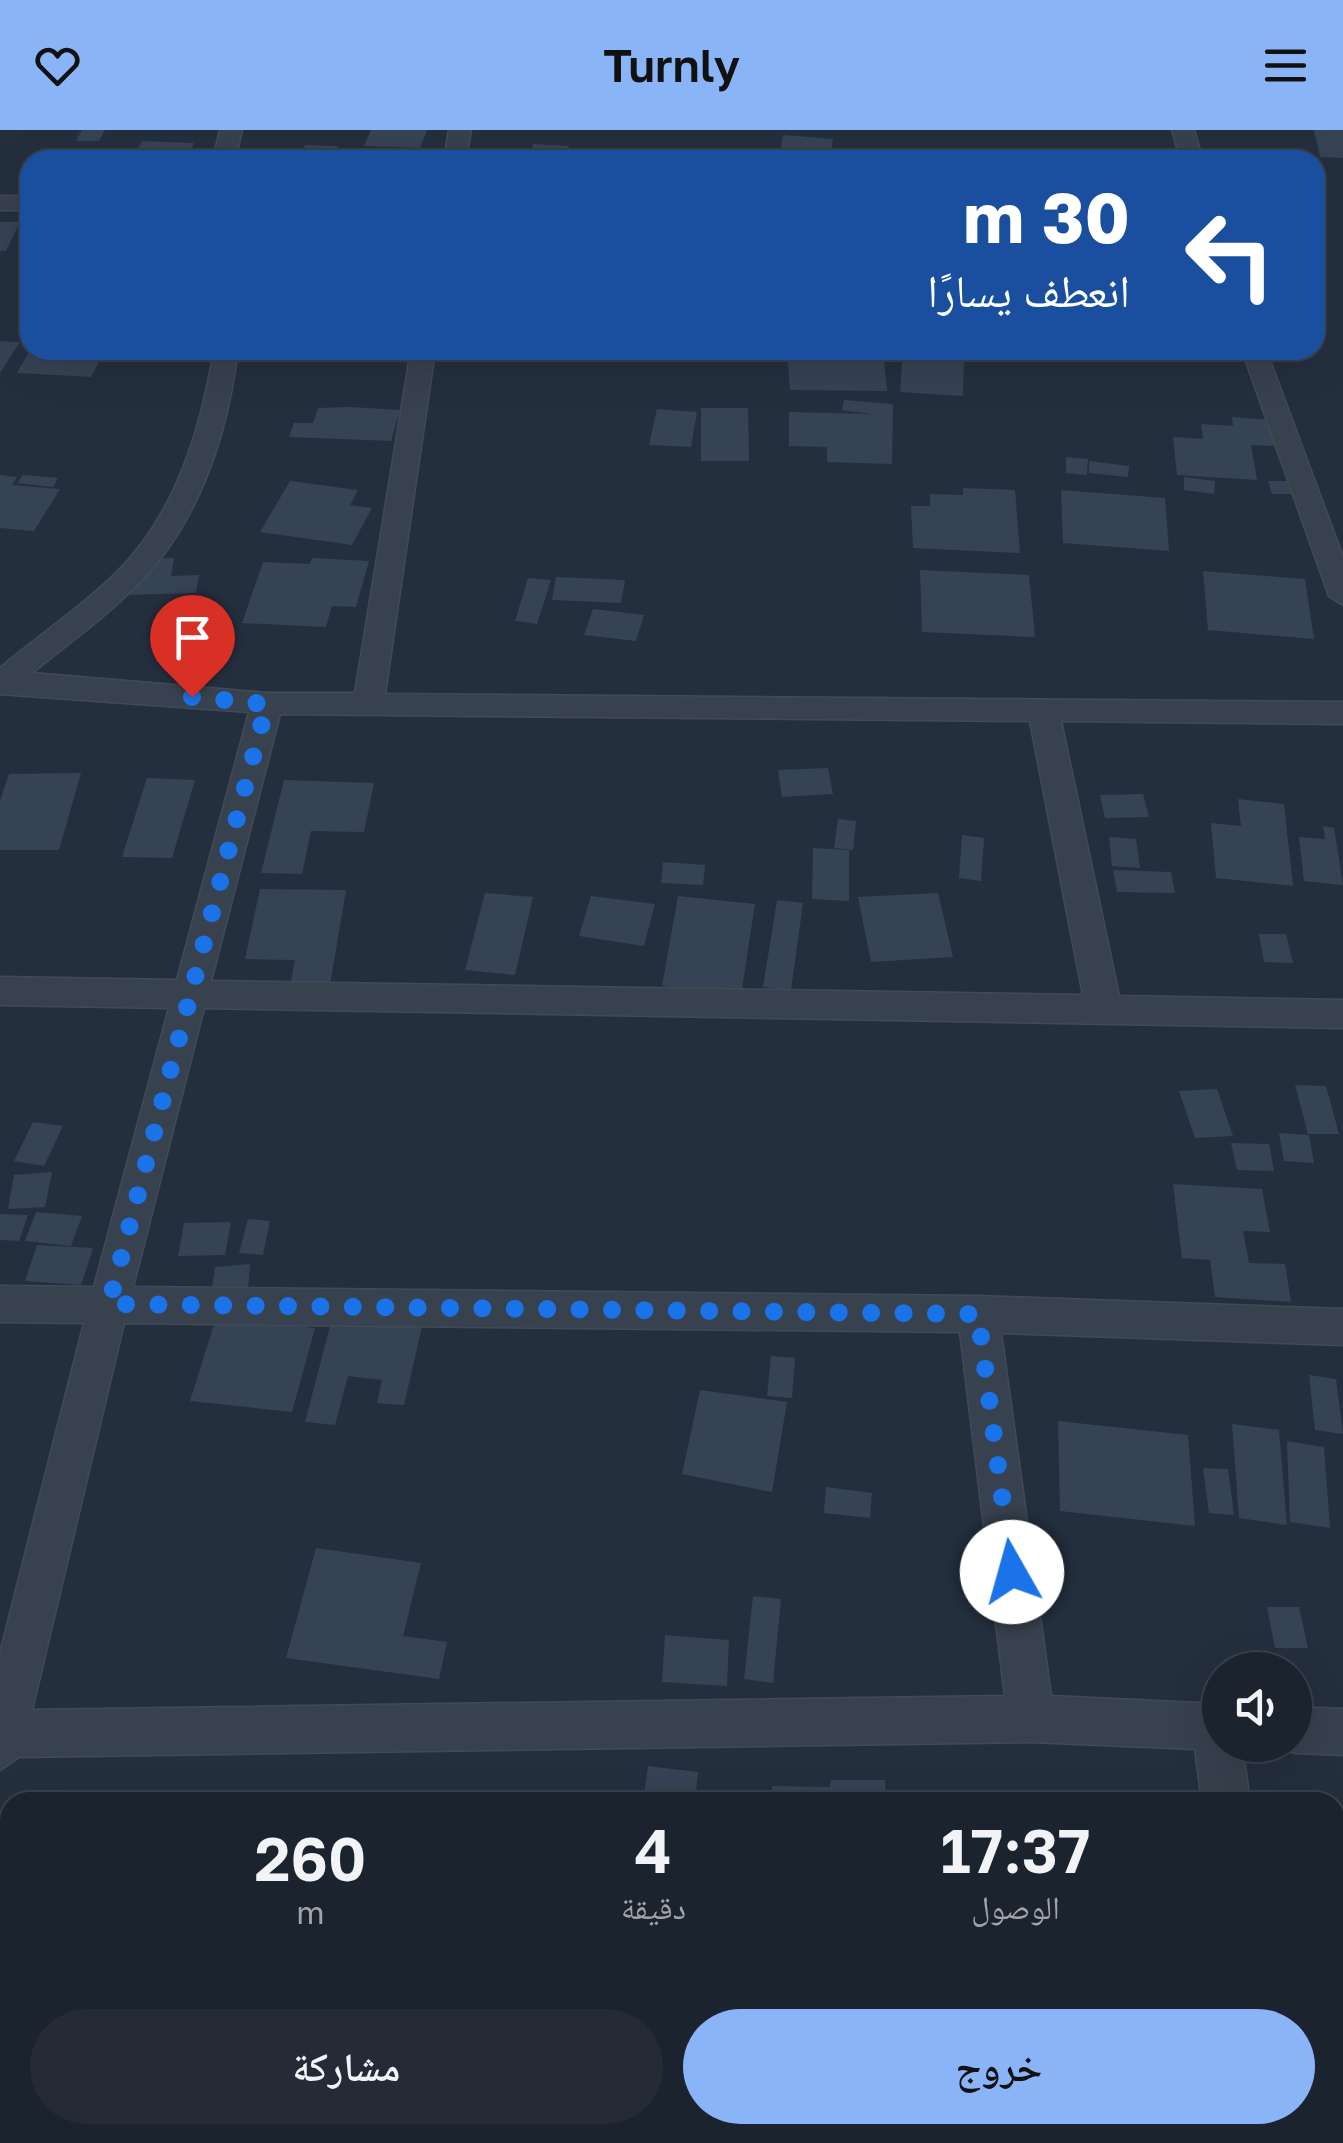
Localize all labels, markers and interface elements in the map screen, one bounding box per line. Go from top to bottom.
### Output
icon: heart [30,38,85,93]
text: Turnly [603,38,740,92]
icon: menu [1258,38,1313,93]
text: 30 m [963,174,1130,258]
icon: left [1165,190,1295,320]
text: انعطف يسارًا [927,263,1130,317]
pin [150,595,235,698]
icon: arrive [165,610,220,665]
position arrow [960,1520,1064,1624]
map controls [1202,1652,1312,1762]
button: sound [1202,1652,1312,1762]
text: 4 [635,1814,672,1886]
text: 17:37 [941,1814,1090,1886]
text: 260 [255,1822,366,1894]
text: دقيقة [621,1888,686,1926]
text: الوصول [971,1888,1060,1926]
text: m [296,1893,325,1931]
button: مشاركة [30,2009,663,2124]
button: خروج [683,2009,1315,2124]

